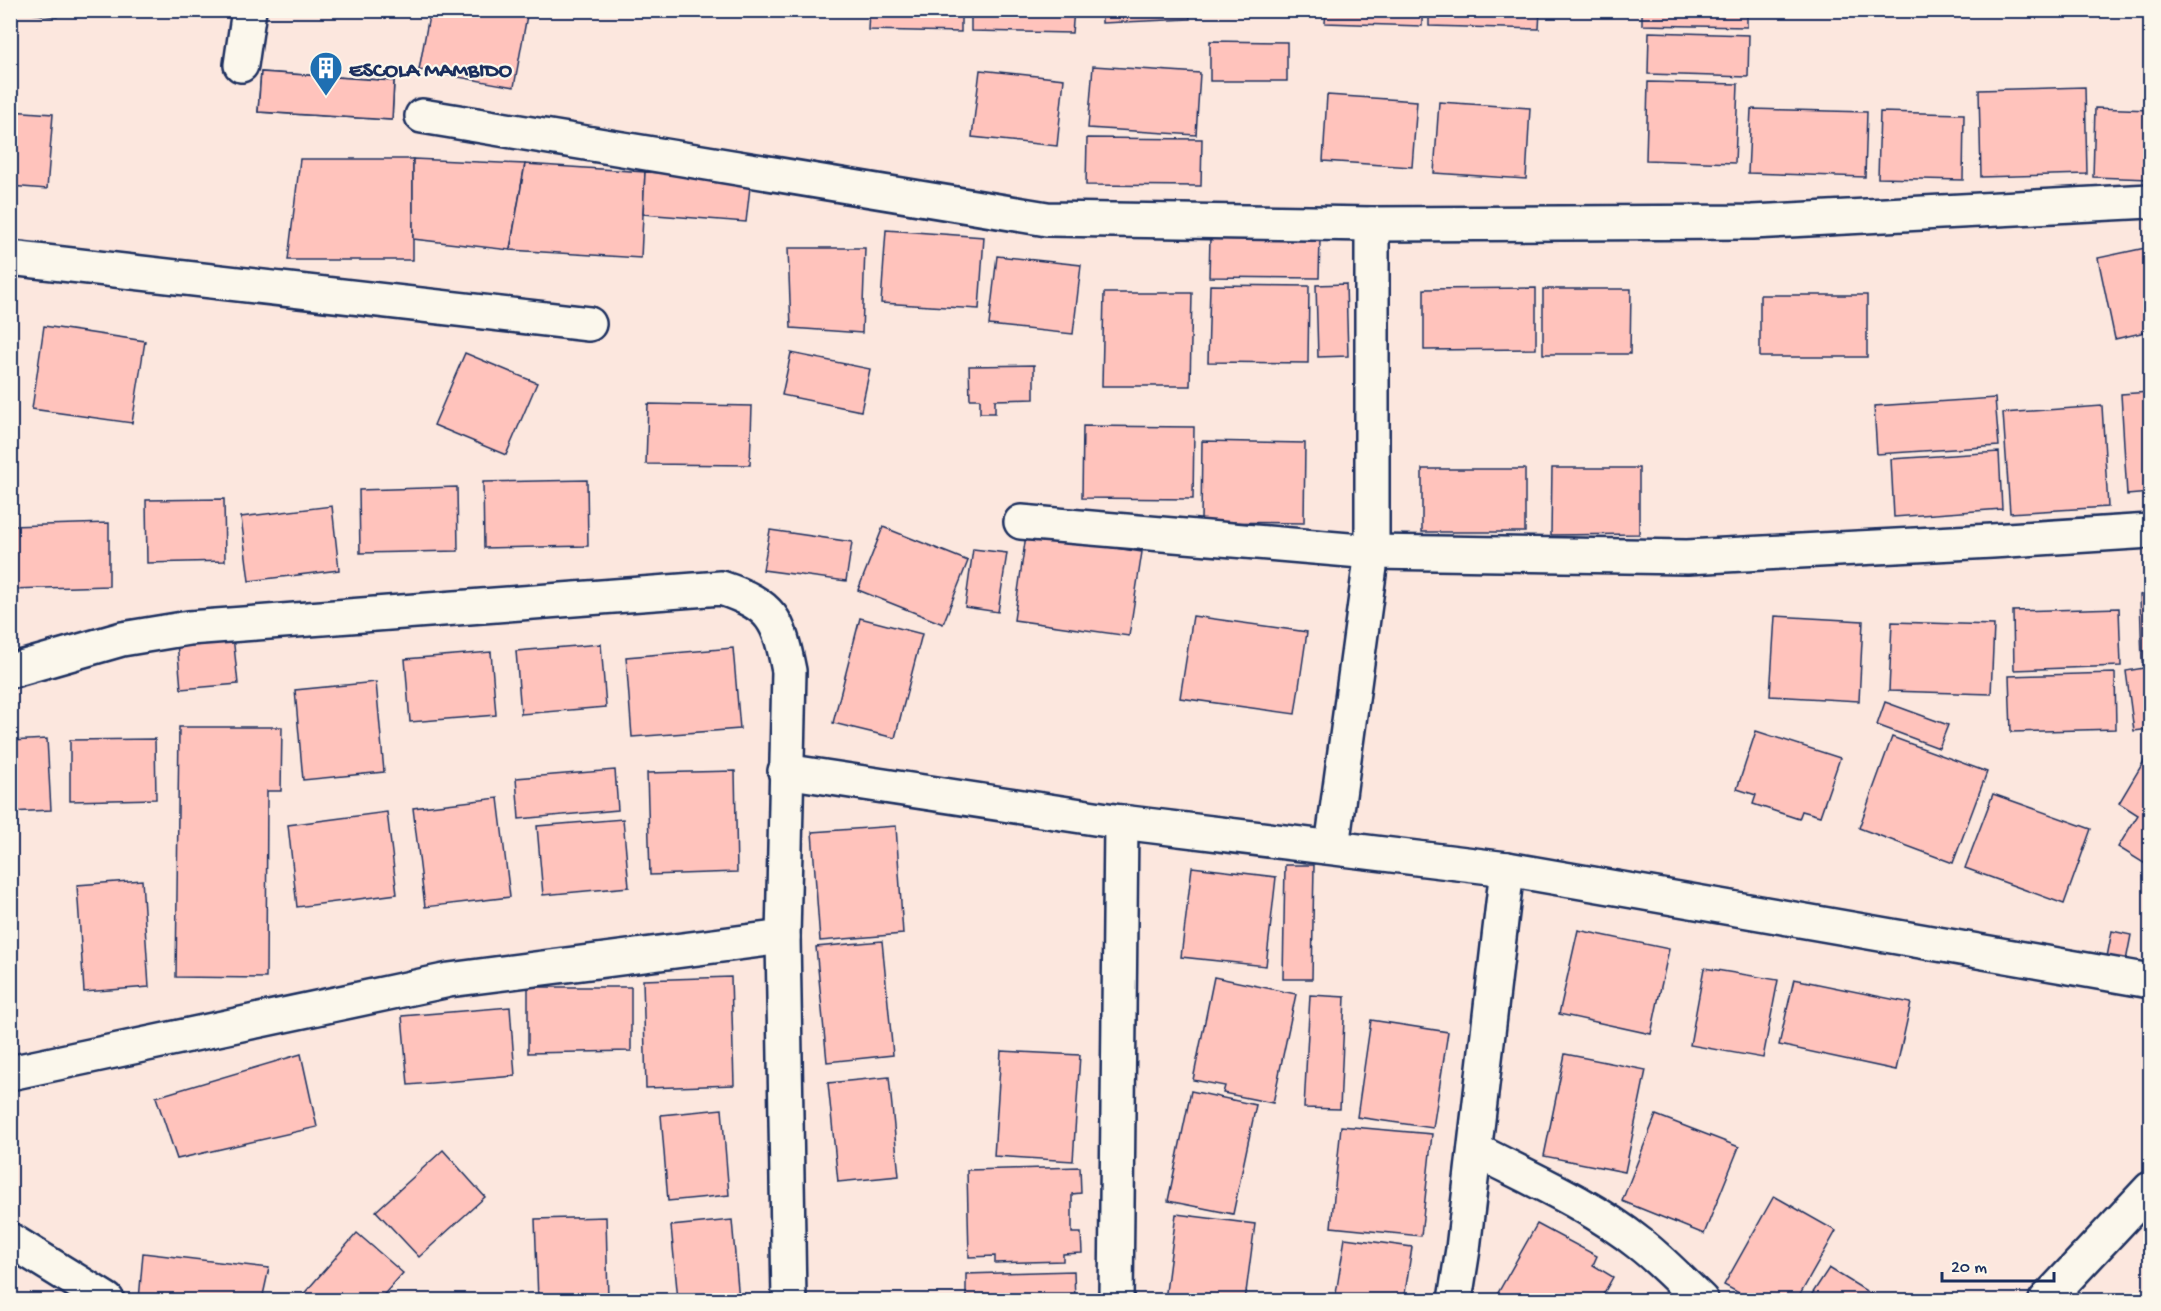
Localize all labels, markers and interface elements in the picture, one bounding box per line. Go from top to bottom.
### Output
building icon: ESCOLA MAMBIDO [308,50,344,97]
place label: ESCOLA MAMBIDO [349,59,513,85]
scale bar [1942,1245,2054,1283]
text: 20 m [1951,1258,1987,1279]

